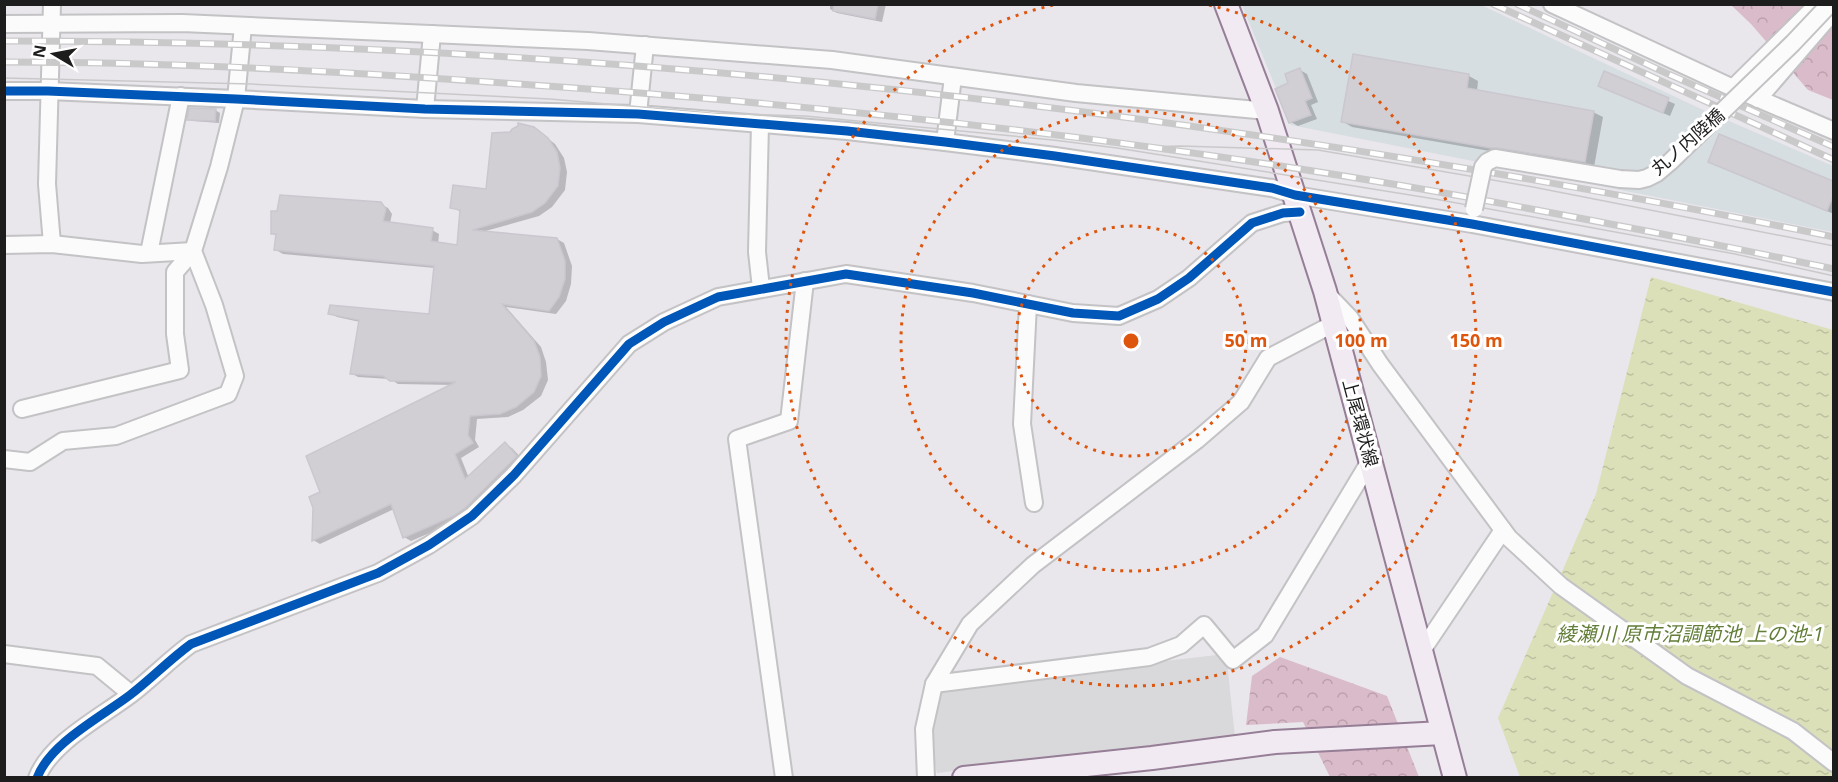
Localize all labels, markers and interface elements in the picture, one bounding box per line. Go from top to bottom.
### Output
north arrow [24,24,84,84]
text: N [27,43,51,60]
street label: 丸ノ内陸橋 [1646,103,1729,180]
text: 50 m [1225,328,1267,352]
text: 100 m [1334,328,1388,352]
text: 150 m [1449,328,1503,352]
centre of rings [1121,331,1141,351]
street label: 上尾環状線 [1338,376,1384,469]
water label: 綾瀬川 原市沼調節池 上の池-1 [1556,620,1824,647]

